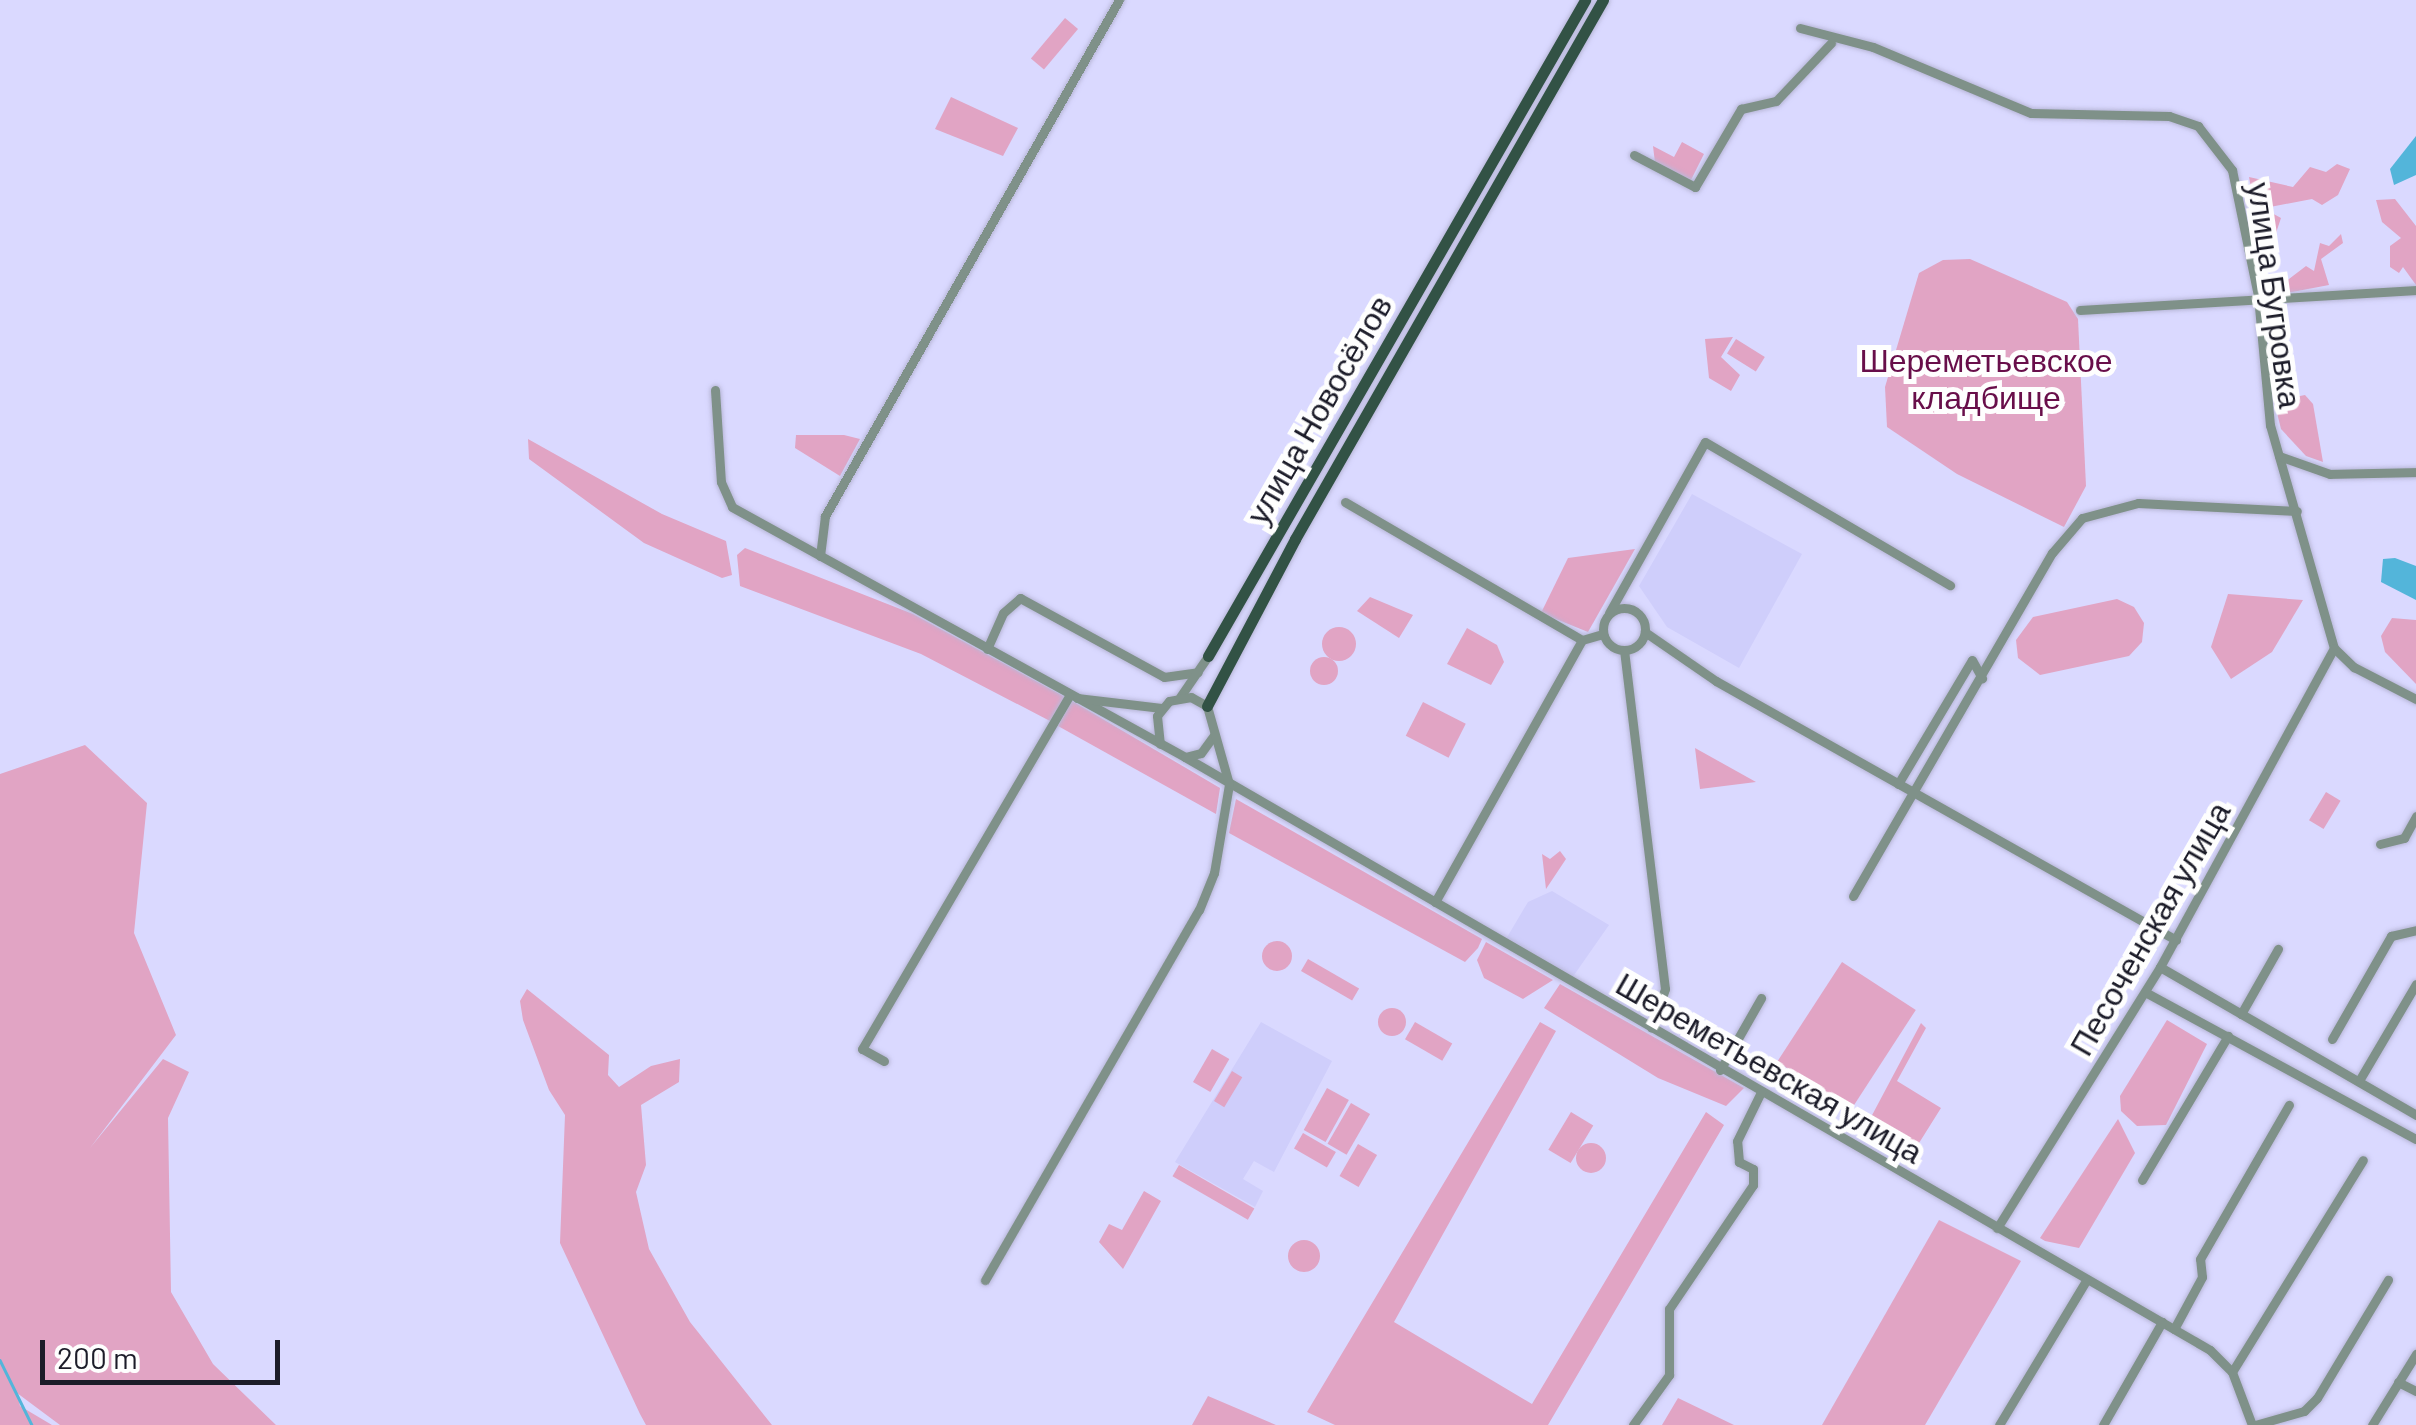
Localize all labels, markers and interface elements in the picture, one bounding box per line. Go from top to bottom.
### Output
street label: улица Бугровка [2241,180,2311,410]
street label: улица Новосёлов [1237,288,1399,530]
park label: Шереметьевское кладбище [1859,341,2113,416]
street label: Песоченская улица [2061,794,2237,1062]
street label: Шереметьевская улица [1610,964,1930,1170]
scale bar [45,1320,285,1382]
text: 200 m [57,1339,138,1375]

